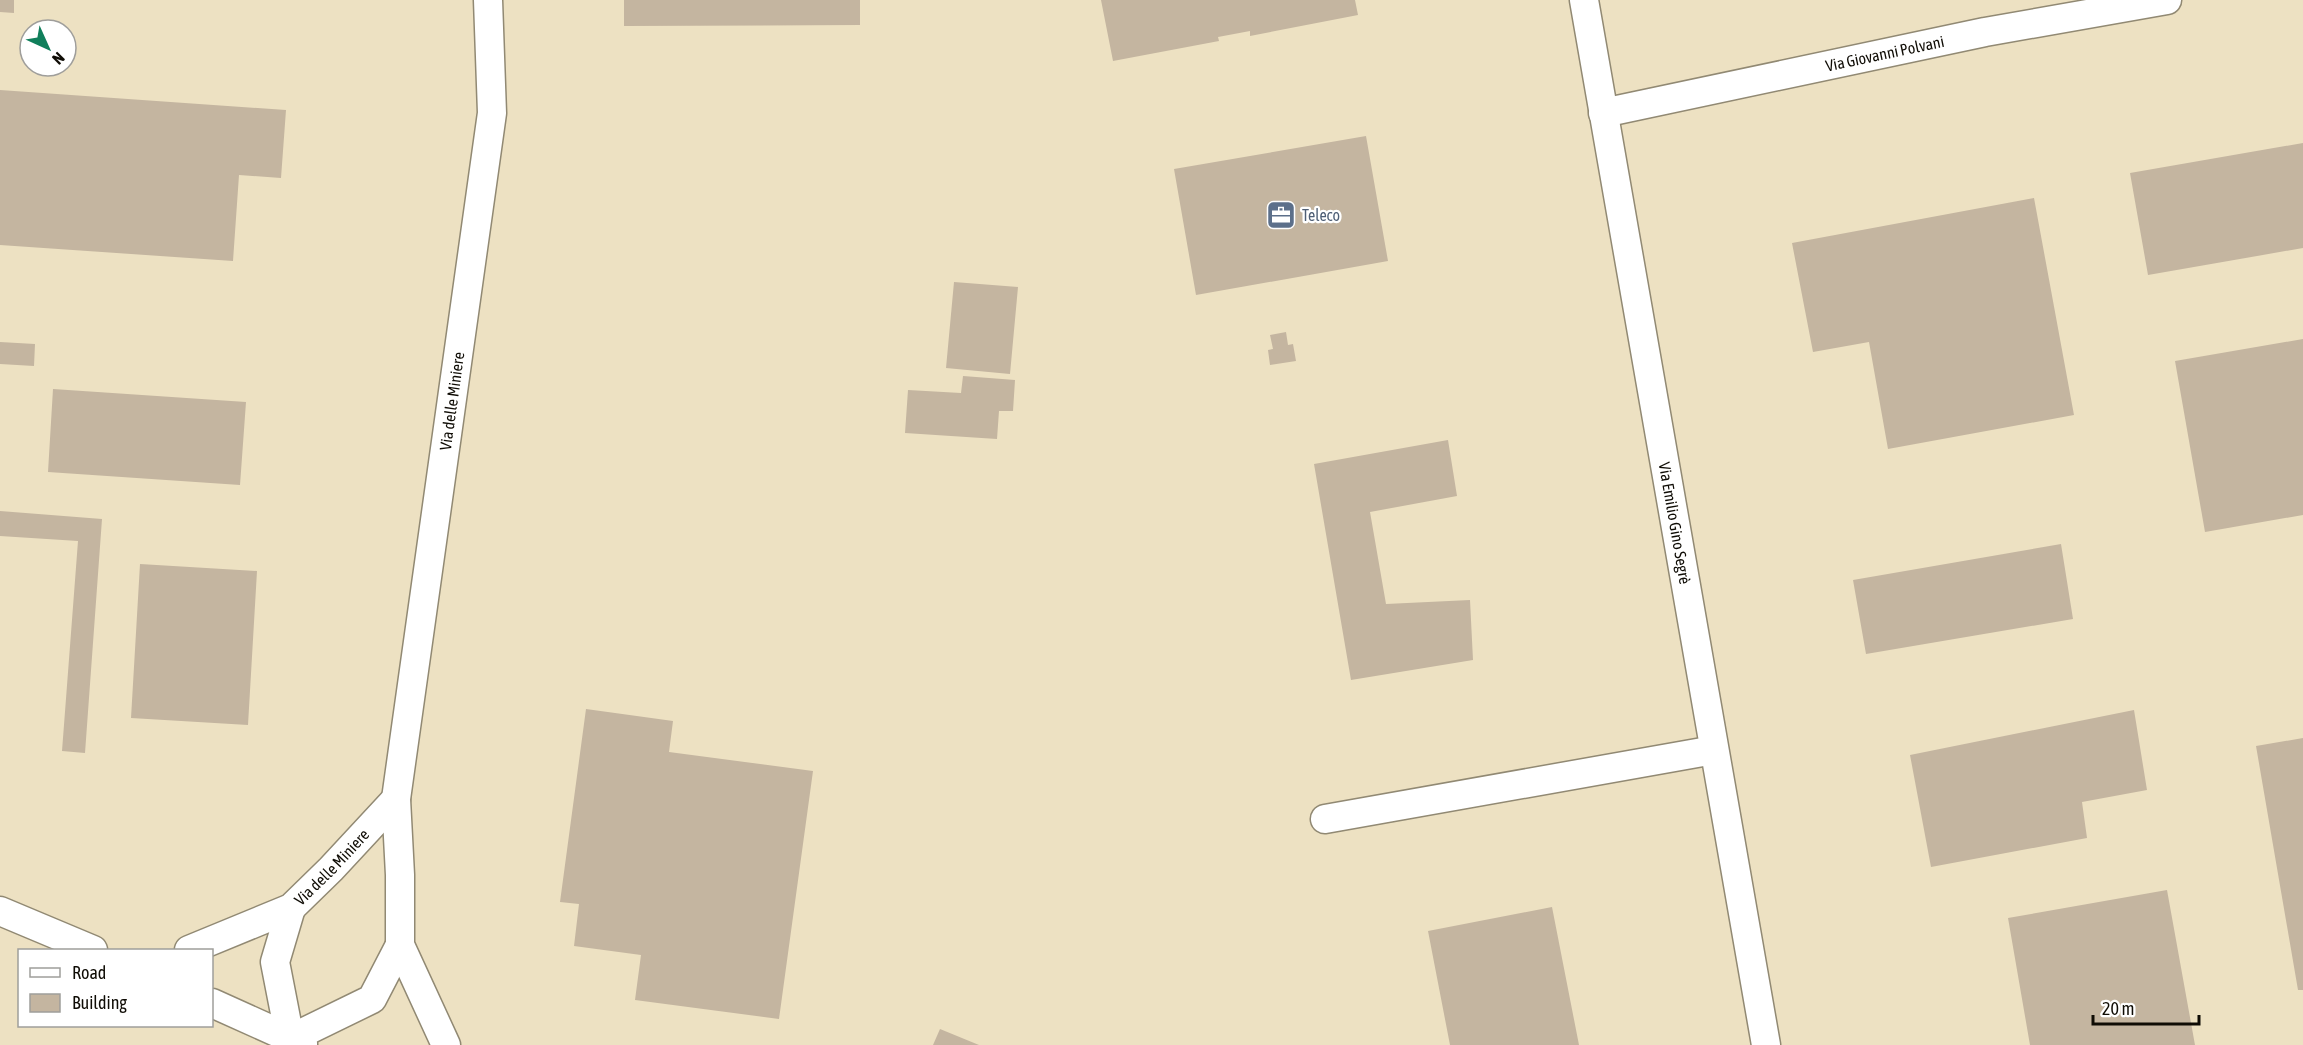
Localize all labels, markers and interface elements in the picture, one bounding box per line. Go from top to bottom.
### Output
north arrow [18,18,78,78]
street label: Via Giovanni Polvani [1824,32,1946,75]
text: N [49,49,68,68]
office icon: Teleco [1265,199,1297,231]
place label: Teleco [1302,206,1340,224]
street label: Via delle Miniere [436,351,467,451]
street label: Via Emilio Gino Segrè [1656,461,1695,585]
street label: Via delle Miniere [291,825,373,909]
legend [18,949,213,1027]
text: Road [72,962,106,983]
scale bar [2093,988,2200,1026]
text: Building [72,992,127,1013]
text: 20 m [2102,998,2134,1019]

